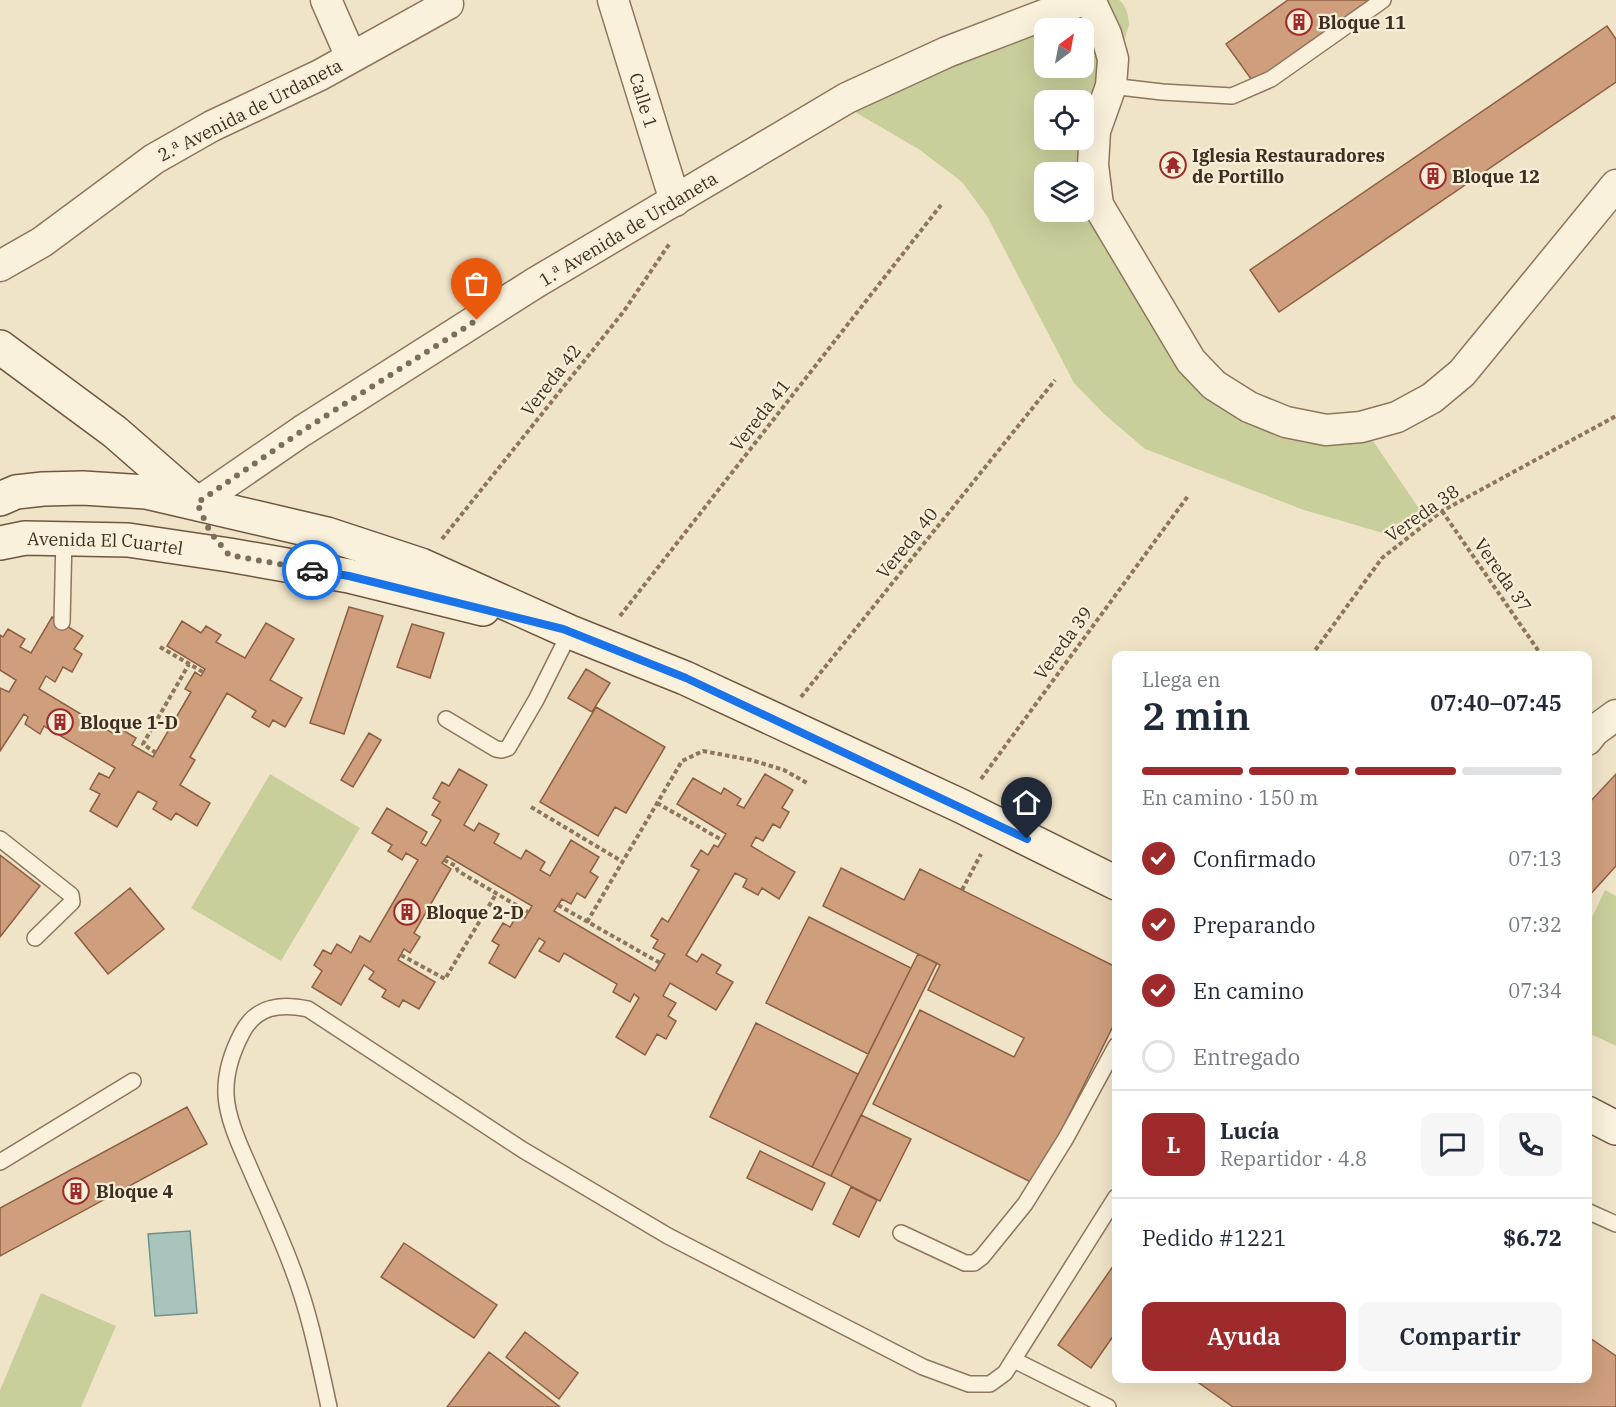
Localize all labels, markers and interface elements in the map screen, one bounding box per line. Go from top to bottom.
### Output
building icon: Bloque 11 [1284,7,1314,37]
place label: Bloque 11 [1318,11,1406,34]
north arrow [1034,18,1094,78]
map controls [1034,18,1094,222]
street label: 2.ª Avenida de Urdaneta [154,53,346,167]
street label: Calle 1 [625,70,663,131]
button: locate [1034,90,1094,150]
place label: Iglesia Restauradores de Portillo [1192,144,1385,188]
temple icon: Iglesia Restauradores de Portillo [1158,150,1188,180]
building icon: Bloque 12 [1418,161,1448,191]
button: layers [1034,162,1094,222]
place label: Bloque 12 [1452,165,1540,188]
street label: 1.ª Avenida de Urdaneta [535,166,722,291]
pin [451,258,502,320]
icon: bag [460,267,493,300]
street label: Vereda 42 [516,339,586,421]
street label: Vereda 41 [725,374,795,456]
street label: Vereda 38 [1381,479,1463,547]
street label: Vereda 40 [871,503,943,583]
street label: Avenida El Cuartel [27,527,185,560]
street label: Vereda 37 [1469,534,1537,616]
courier [282,540,342,600]
icon: car [296,554,329,587]
street label: Vereda 39 [1029,602,1097,684]
text: Llega en [1142,666,1220,693]
text: 07:40–07:45 [1430,688,1562,717]
text: 2 min [1142,690,1250,741]
building icon: Bloque 1-D [45,707,75,737]
place label: Bloque 1-D [80,711,178,734]
pin [1001,777,1052,839]
text: En camino · 150 m [1142,784,1318,811]
icon: home [1010,786,1043,819]
icon: check [1142,842,1175,875]
text: Confirmado [1193,844,1316,873]
text: 07:13 [1508,845,1562,872]
building icon: Bloque 2-D [392,897,422,927]
place label: Bloque 2-D [426,901,524,924]
icon: check [1142,908,1175,941]
text: Preparando [1193,910,1315,939]
text: 07:32 [1508,911,1562,938]
icon: check [1142,974,1175,1007]
text: En camino [1193,976,1304,1005]
text: 07:34 [1508,977,1562,1004]
text: Entregado [1193,1042,1300,1071]
button: chat [1421,1113,1484,1176]
button: phone [1499,1113,1562,1176]
text: Lucía [1220,1116,1280,1145]
text: L [1167,1130,1180,1159]
text: Repartidor · 4.8 [1220,1145,1367,1172]
building icon: Bloque 4 [61,1176,91,1206]
place label: Bloque 4 [96,1180,173,1203]
text: Pedido #1221 [1142,1223,1287,1252]
text: $6.72 [1503,1223,1562,1252]
button: Ayuda [1142,1302,1346,1371]
button: Compartir [1358,1302,1562,1371]

